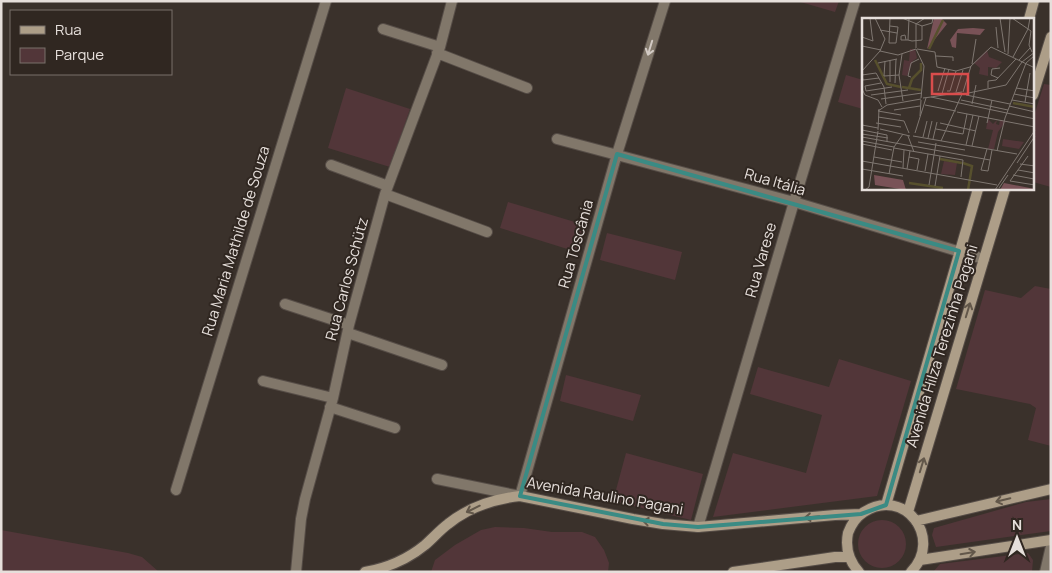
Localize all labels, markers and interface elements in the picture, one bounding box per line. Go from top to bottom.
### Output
legend [10,10,172,75]
inset map [862,18,1034,190]
text: Rua [55,19,82,40]
one-way arrow [645,39,655,55]
text: Parque [55,44,104,65]
street label: Rua Maria Mathilde de Souza [197,143,274,339]
street label: Rua Itália [742,163,808,200]
street label: Rua Toscânia [553,197,598,291]
street label: Rua Carlos Schütz [320,215,373,343]
street label: Rua Varese [740,220,781,300]
street label: Avenida Hilza Terezinha Pagani [901,242,982,450]
one-way arrow [964,302,974,318]
one-way arrow [917,458,927,474]
street label: Avenida Raulino Pagani [525,471,685,520]
one-way arrow [996,496,1012,505]
one-way arrow [466,504,481,514]
one-way arrow [804,512,820,522]
north arrow [992,513,1042,563]
text: N [1012,515,1022,534]
one-way arrow [643,517,659,527]
one-way arrow [959,547,975,557]

